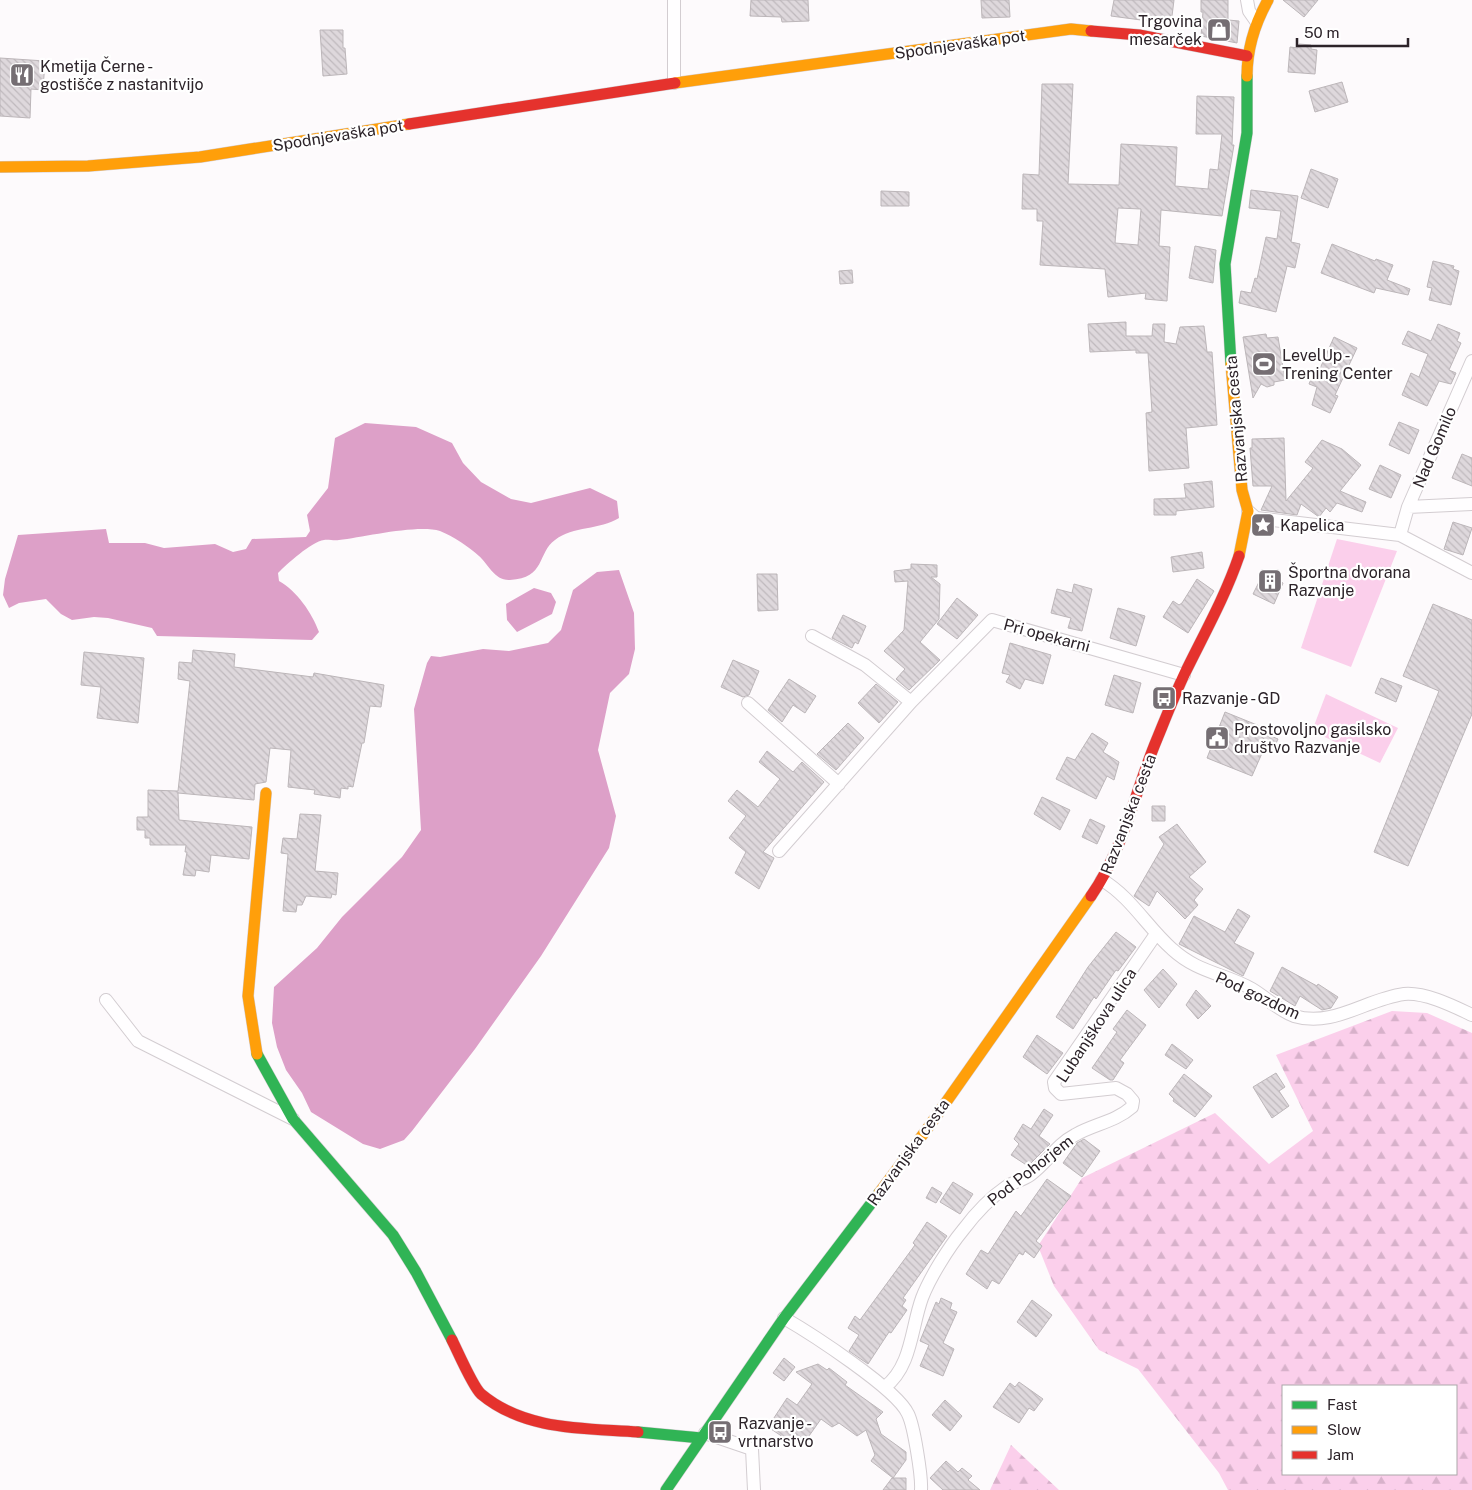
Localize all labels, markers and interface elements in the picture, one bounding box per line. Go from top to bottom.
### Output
place label: Trgovina mesarček [1129,12,1202,49]
scale bar [1297,15,1408,47]
shop icon: Trgovina mesarček [1206,17,1232,43]
text: 50 m [1304,24,1339,41]
street label: Spodnjevaška pot [893,26,1027,63]
place label: Kmetija Černe - gostišče z nastanitvijo [40,56,204,94]
restaurant icon: Kmetija Černe - gostišče z nastanitvijo [9,62,35,88]
street label: Spodnjevaška pot [271,116,405,155]
place label: LevelUp - Trening Center [1282,346,1393,383]
sports icon: LevelUp - Trening Center [1251,351,1277,377]
street label: Razvanjska cesta [1221,355,1252,483]
street label: Nad Gomilo [1409,404,1460,491]
place icon: Kapelica [1250,512,1276,538]
place label: Kapelica [1280,516,1344,535]
place label: Športna dvorana Razvanje [1288,562,1411,600]
building icon: Športna dvorana Razvanje [1257,568,1283,594]
street label: Pri opekarni [1002,615,1092,656]
bus stop icon: Razvanje - GD [1151,685,1177,711]
place label: Razvanje - GD [1182,689,1280,708]
place label: Prostovoljno gasilsko društvo Razvanje [1234,720,1391,757]
public building icon: Prostovoljno gasilsko društvo Razvanje [1204,725,1230,751]
street label: Razvanjska cesta [1097,751,1160,877]
street label: Lubanjškova ulica [1052,965,1140,1086]
street label: Pod gozdom [1212,968,1303,1023]
street label: Razvanjska cesta [863,1095,953,1209]
street label: Pod Pohorjem [984,1131,1077,1210]
legend [1282,1385,1457,1475]
text: Fast [1327,1396,1357,1413]
place label: Razvanje - vrtnarstvo [738,1414,814,1451]
bus stop icon: Razvanje - vrtnarstvo [707,1419,733,1445]
text: Slow [1327,1421,1362,1438]
text: Jam [1327,1446,1354,1463]

